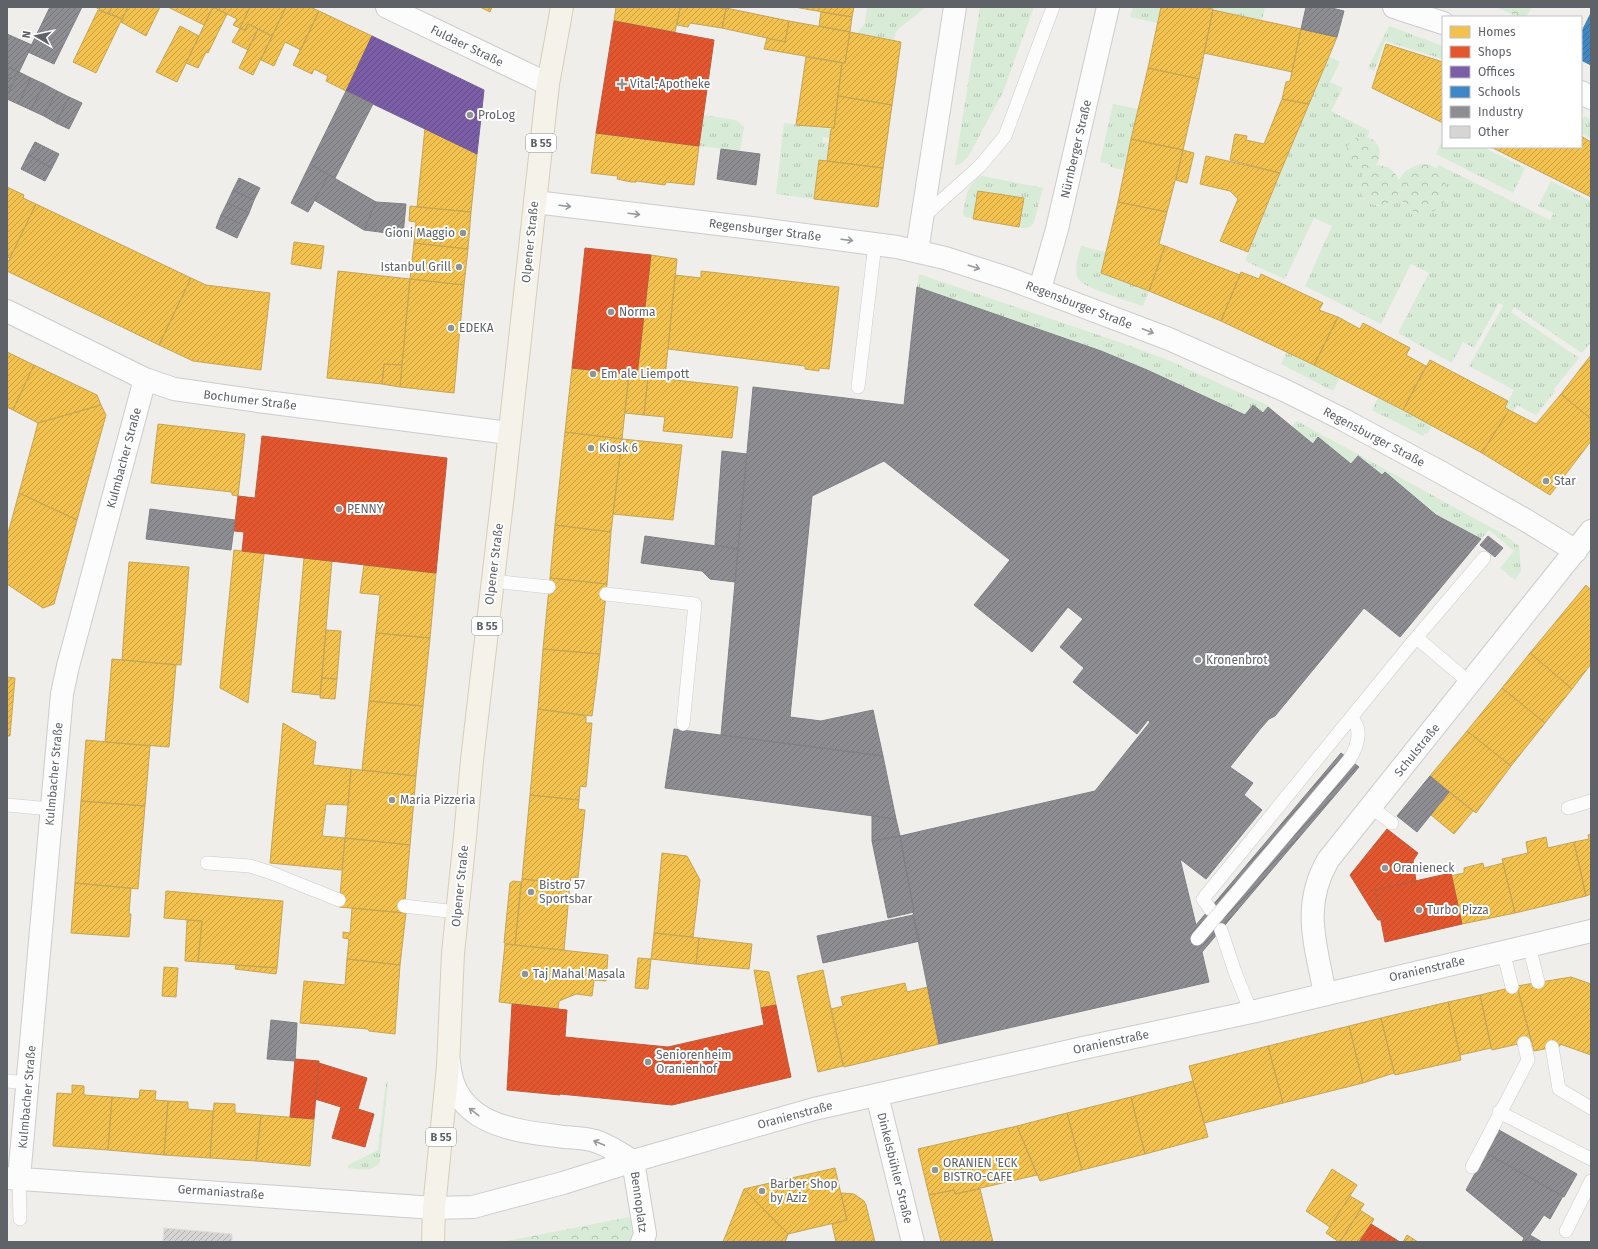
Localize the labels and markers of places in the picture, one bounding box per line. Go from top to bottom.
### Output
place label: Vital-Apotheke [630,77,710,91]
marker: Vital-Apotheke [617,79,627,89]
place label: ProLog [478,108,516,122]
marker: ProLog [465,110,475,120]
place label: Gioni Maggio [385,226,455,240]
marker: Gioni Maggio [458,228,468,238]
place label: Istanbul Grill [381,260,451,274]
marker: Istanbul Grill [454,262,464,272]
place label: Norma [619,305,656,319]
marker: Norma [606,307,616,317]
place label: EDEKA [459,321,494,335]
marker: EDEKA [446,323,456,333]
place label: Em ale Liempott [601,367,690,381]
marker: Em ale Liempott [588,369,598,379]
place label: Kiosk 6 [599,441,638,455]
marker: Kiosk 6 [586,443,596,453]
place label: Star [1554,474,1576,488]
marker: Star [1541,476,1551,486]
place label: PENNY [347,502,384,516]
marker: PENNY [334,504,344,514]
place label: Kronenbrot [1206,653,1268,667]
marker: Kronenbrot [1193,655,1203,665]
place label: Maria Pizzeria [400,793,475,807]
marker: Maria Pizzeria [387,795,397,805]
place label: Oranieneck [1393,861,1455,875]
marker: Oranieneck [1380,863,1390,873]
place label: Bistro 57 Sportsbar [539,878,593,906]
marker: Bistro 57 Sportsbar [526,887,536,897]
place label: Turbo Pizza [1427,903,1489,917]
marker: Turbo Pizza [1414,905,1424,915]
place label: Taj Mahal Masala [533,967,625,981]
marker: Taj Mahal Masala [520,969,530,979]
place label: Seniorenheim Oranienhof [656,1048,732,1076]
marker: Seniorenheim Oranienhof [643,1057,653,1067]
place label: ORANIEN 'ECK BISTRO-CAFE [943,1156,1019,1184]
marker: ORANIEN 'ECK BISTRO-CAFE [930,1165,940,1175]
place label: Barber Shop by Aziz [770,1177,838,1205]
marker: Barber Shop by Aziz [757,1186,767,1196]

